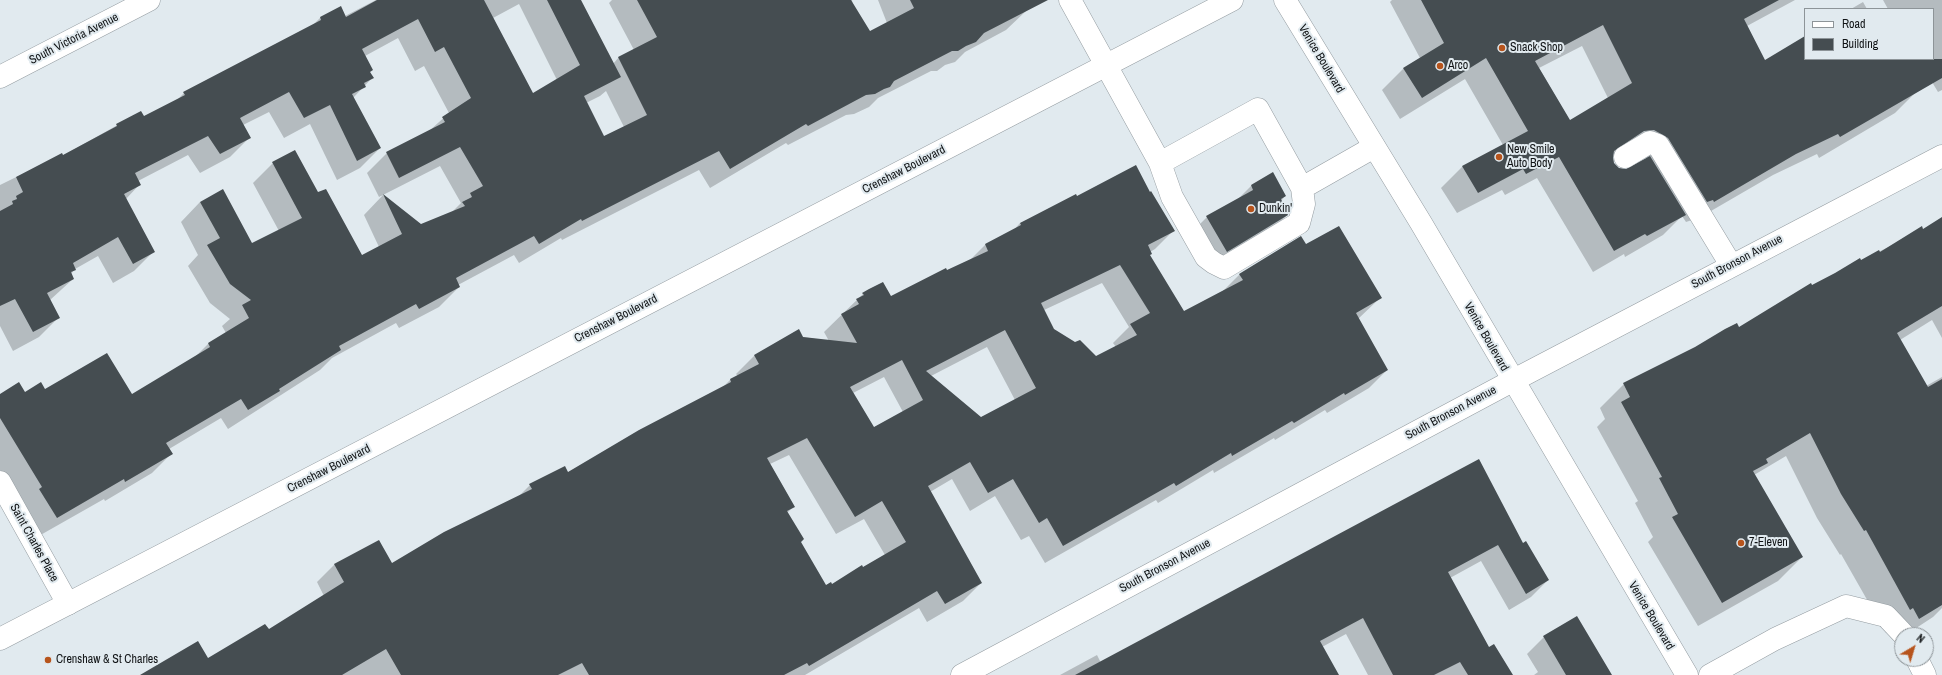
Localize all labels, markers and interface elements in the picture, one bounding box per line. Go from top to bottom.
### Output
legend [1804,8,1934,60]
street label: South Victoria Avenue [27,10,121,68]
text: Road [1842,16,1866,32]
street label: Venice Boulevard [1295,22,1347,96]
text: Building [1842,36,1878,52]
place label: Snack Shop [1510,41,1563,55]
marker: Snack Shop [1497,43,1507,53]
place label: Arco [1448,59,1468,73]
marker: Arco [1435,61,1445,71]
street label: Crenshaw Boulevard [860,143,948,197]
place label: New Smile Auto Body [1507,143,1555,171]
marker: New Smile Auto Body [1494,152,1504,162]
place label: Dunkin' [1259,202,1292,216]
marker: Dunkin' [1246,204,1256,214]
street label: South Bronson Avenue [1689,232,1785,292]
street label: Crenshaw Boulevard [572,292,660,346]
street label: Venice Boulevard [1460,300,1512,374]
street label: South Bronson Avenue [1403,383,1499,443]
street label: Crenshaw Boulevard [285,442,373,496]
street label: Saint Charles Place [7,501,61,585]
street label: South Bronson Avenue [1117,536,1213,596]
place label: 7-Eleven [1749,536,1788,550]
marker: 7-Eleven [1736,538,1746,548]
street label: Venice Boulevard [1625,579,1677,653]
north arrow [1894,627,1934,667]
text: N [1914,631,1928,646]
place label: Crenshaw & St Charles [56,653,158,667]
marker: Crenshaw & St Charles [43,655,53,665]

